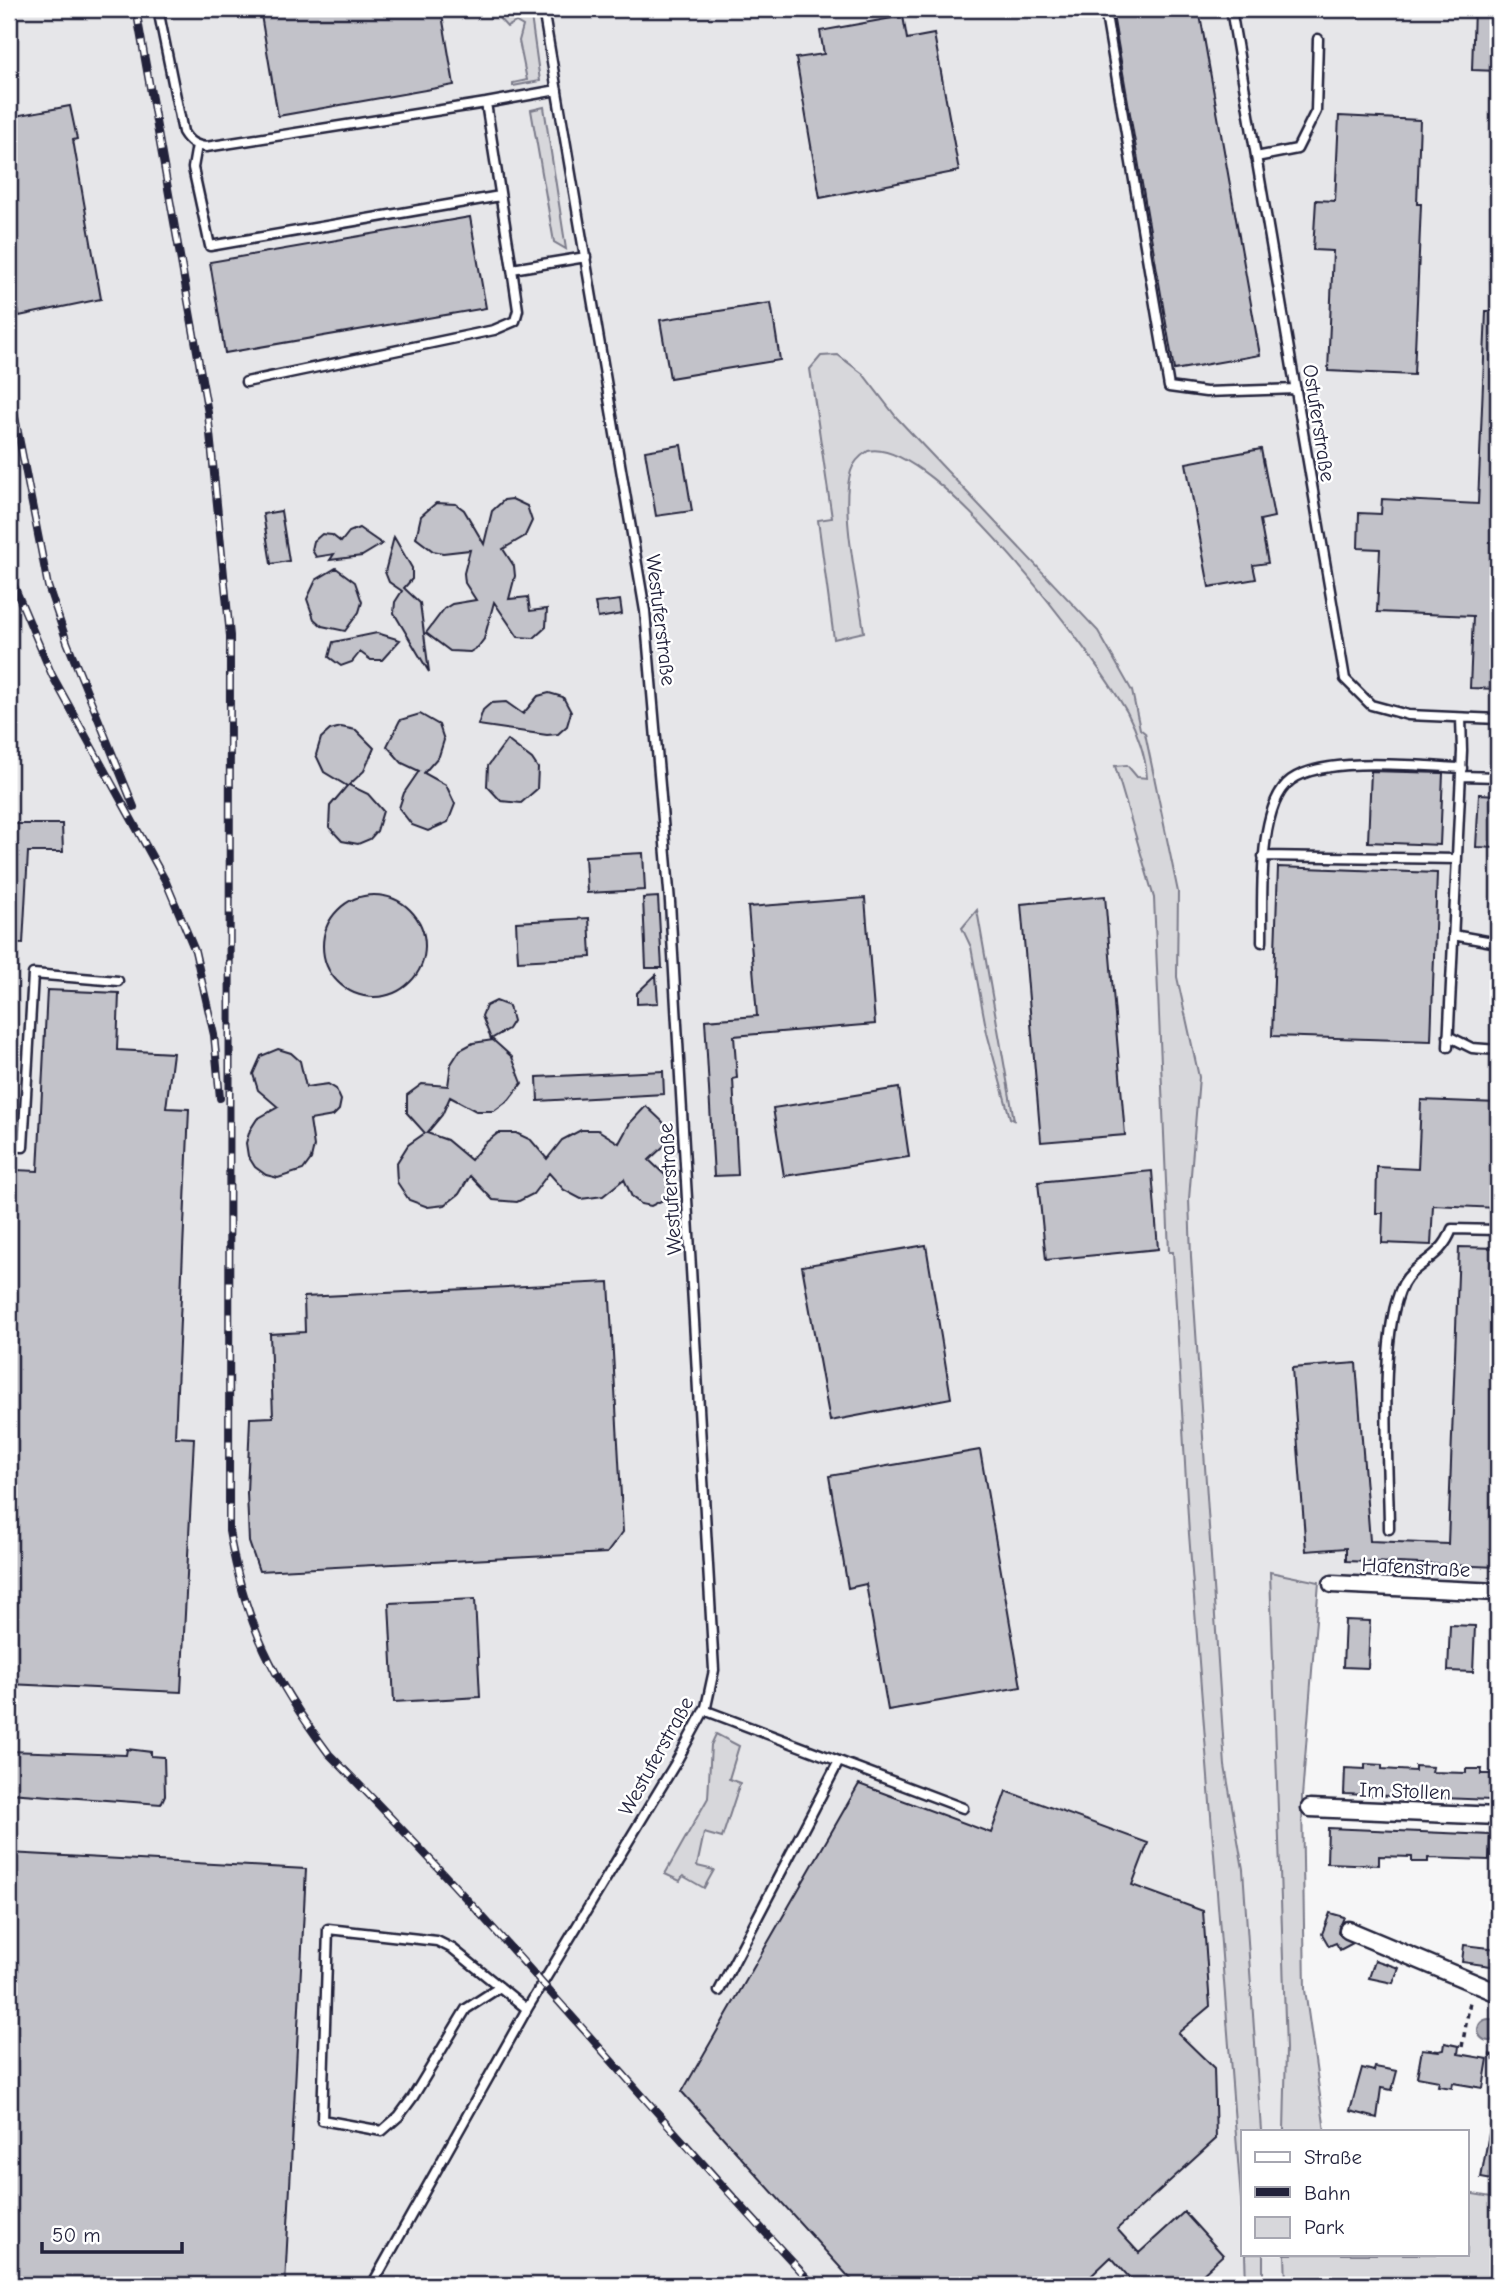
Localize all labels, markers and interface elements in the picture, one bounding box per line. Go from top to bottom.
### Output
street label: Ostuferstraße [1298,363,1340,483]
street label: Westuferstraße [641,553,681,687]
street label: Westuferstraße [653,1122,687,1256]
street label: Hafenstraße [1361,1552,1471,1582]
street label: Westuferstraße [613,1692,699,1820]
street label: Im Stollen [1359,1777,1451,1805]
legend [1241,2130,1468,2256]
text: Straße [1304,2145,1362,2169]
text: Bahn [1304,2181,1351,2205]
scale bar [42,2210,182,2254]
text: Park [1304,2215,1344,2239]
text: 50 m [52,2223,101,2247]

